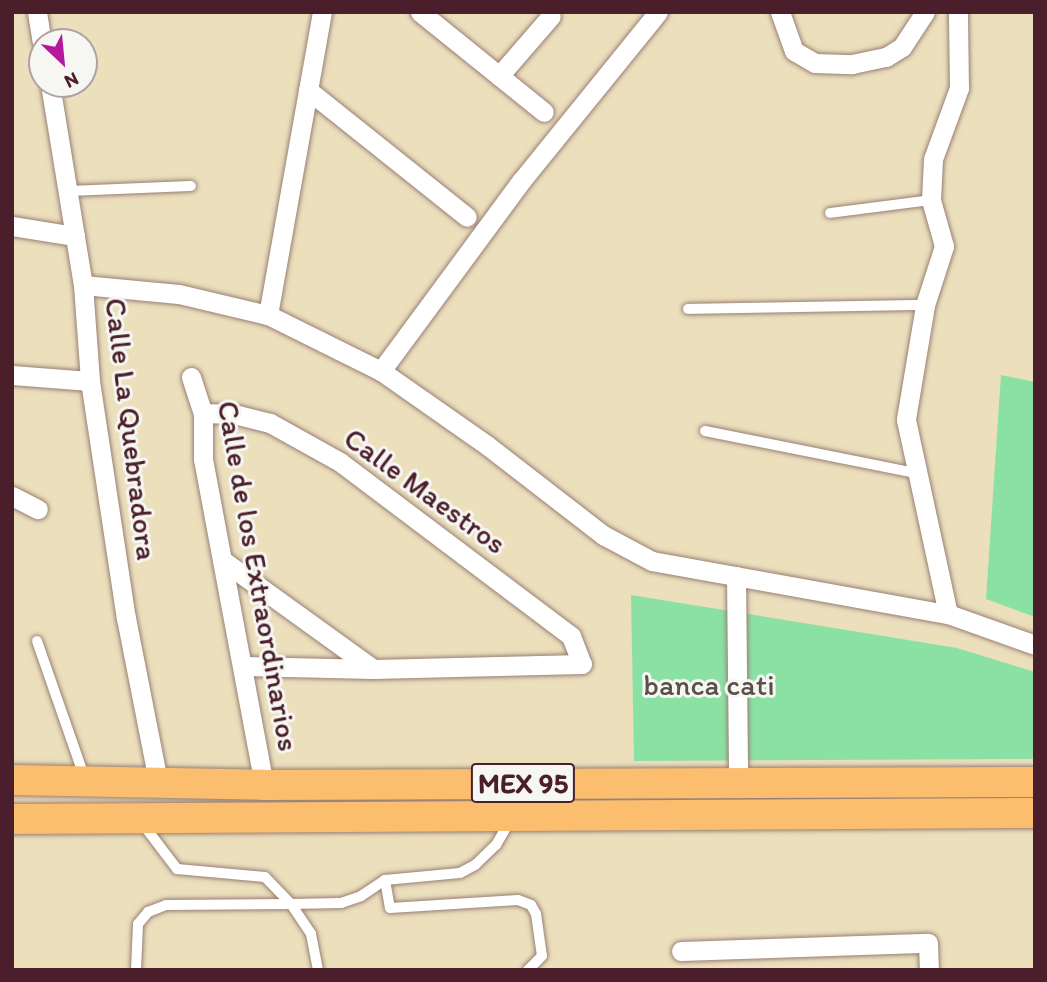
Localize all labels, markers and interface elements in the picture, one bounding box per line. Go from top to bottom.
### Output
north arrow [28,28,98,98]
text: N [61,67,82,94]
street label: Calle La Quebradora [97,296,165,562]
street label: Calle de los Extraordinarios [209,398,307,754]
street label: Calle Maestros [337,420,513,562]
park label: banca cati [643,667,775,703]
road number: MEX 95 [470,758,576,808]

